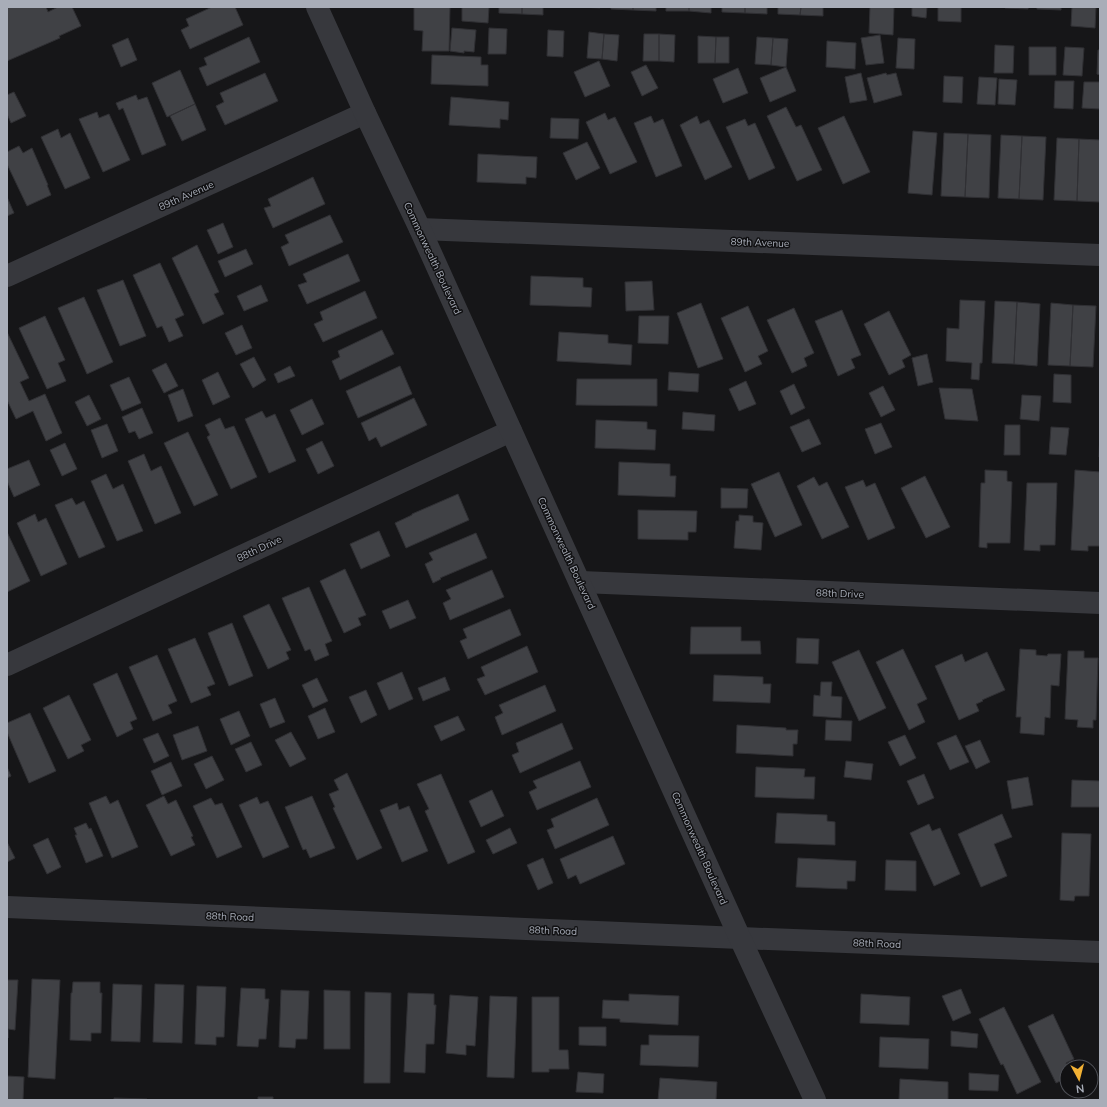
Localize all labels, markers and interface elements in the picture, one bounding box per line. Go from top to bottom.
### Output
street label: 89th Avenue [157,178,216,213]
street label: Commonwealth Boulevard [401,200,464,316]
street label: 89th Avenue [730,235,790,250]
street label: Commonwealth Boulevard [535,495,598,611]
street label: 88th Drive [235,532,284,565]
street label: 88th Drive [816,586,864,601]
street label: Commonwealth Boulevard [669,790,730,907]
street label: 88th Road [206,909,254,924]
street label: 88th Road [529,923,577,938]
street label: 88th Road [853,936,901,951]
north arrow [1059,1059,1099,1099]
text: N [1075,1081,1085,1096]

